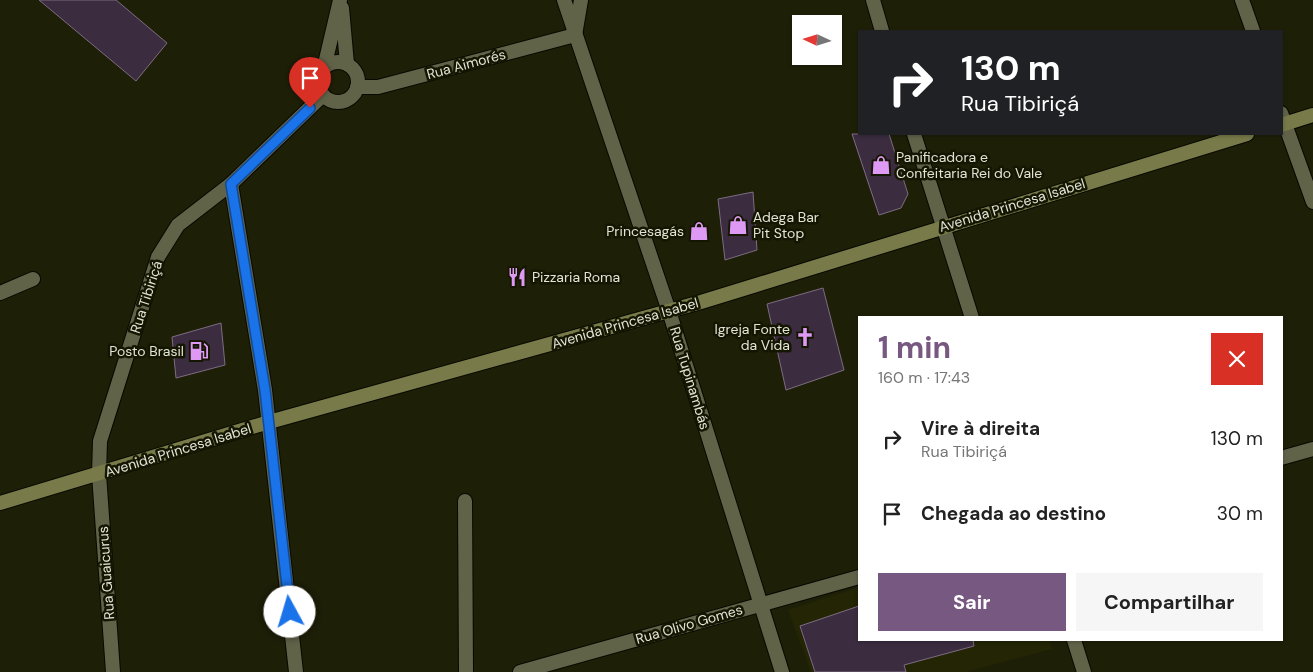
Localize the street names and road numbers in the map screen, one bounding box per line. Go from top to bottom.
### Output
street label: Rua Aimorés [425,45,507,83]
street label: Avenida Princesa Isabel [937,174,1087,236]
street label: Rua Tibiriçá [126,258,166,336]
street label: Avenida Princesa Isabel [550,293,700,353]
street label: Rua Tupinambás [666,324,714,432]
street label: Avenida Princesa Isabel [103,419,253,481]
street label: Rua Guaicurus [94,526,118,620]
street label: Rua Olivo Gomes [633,600,745,648]

